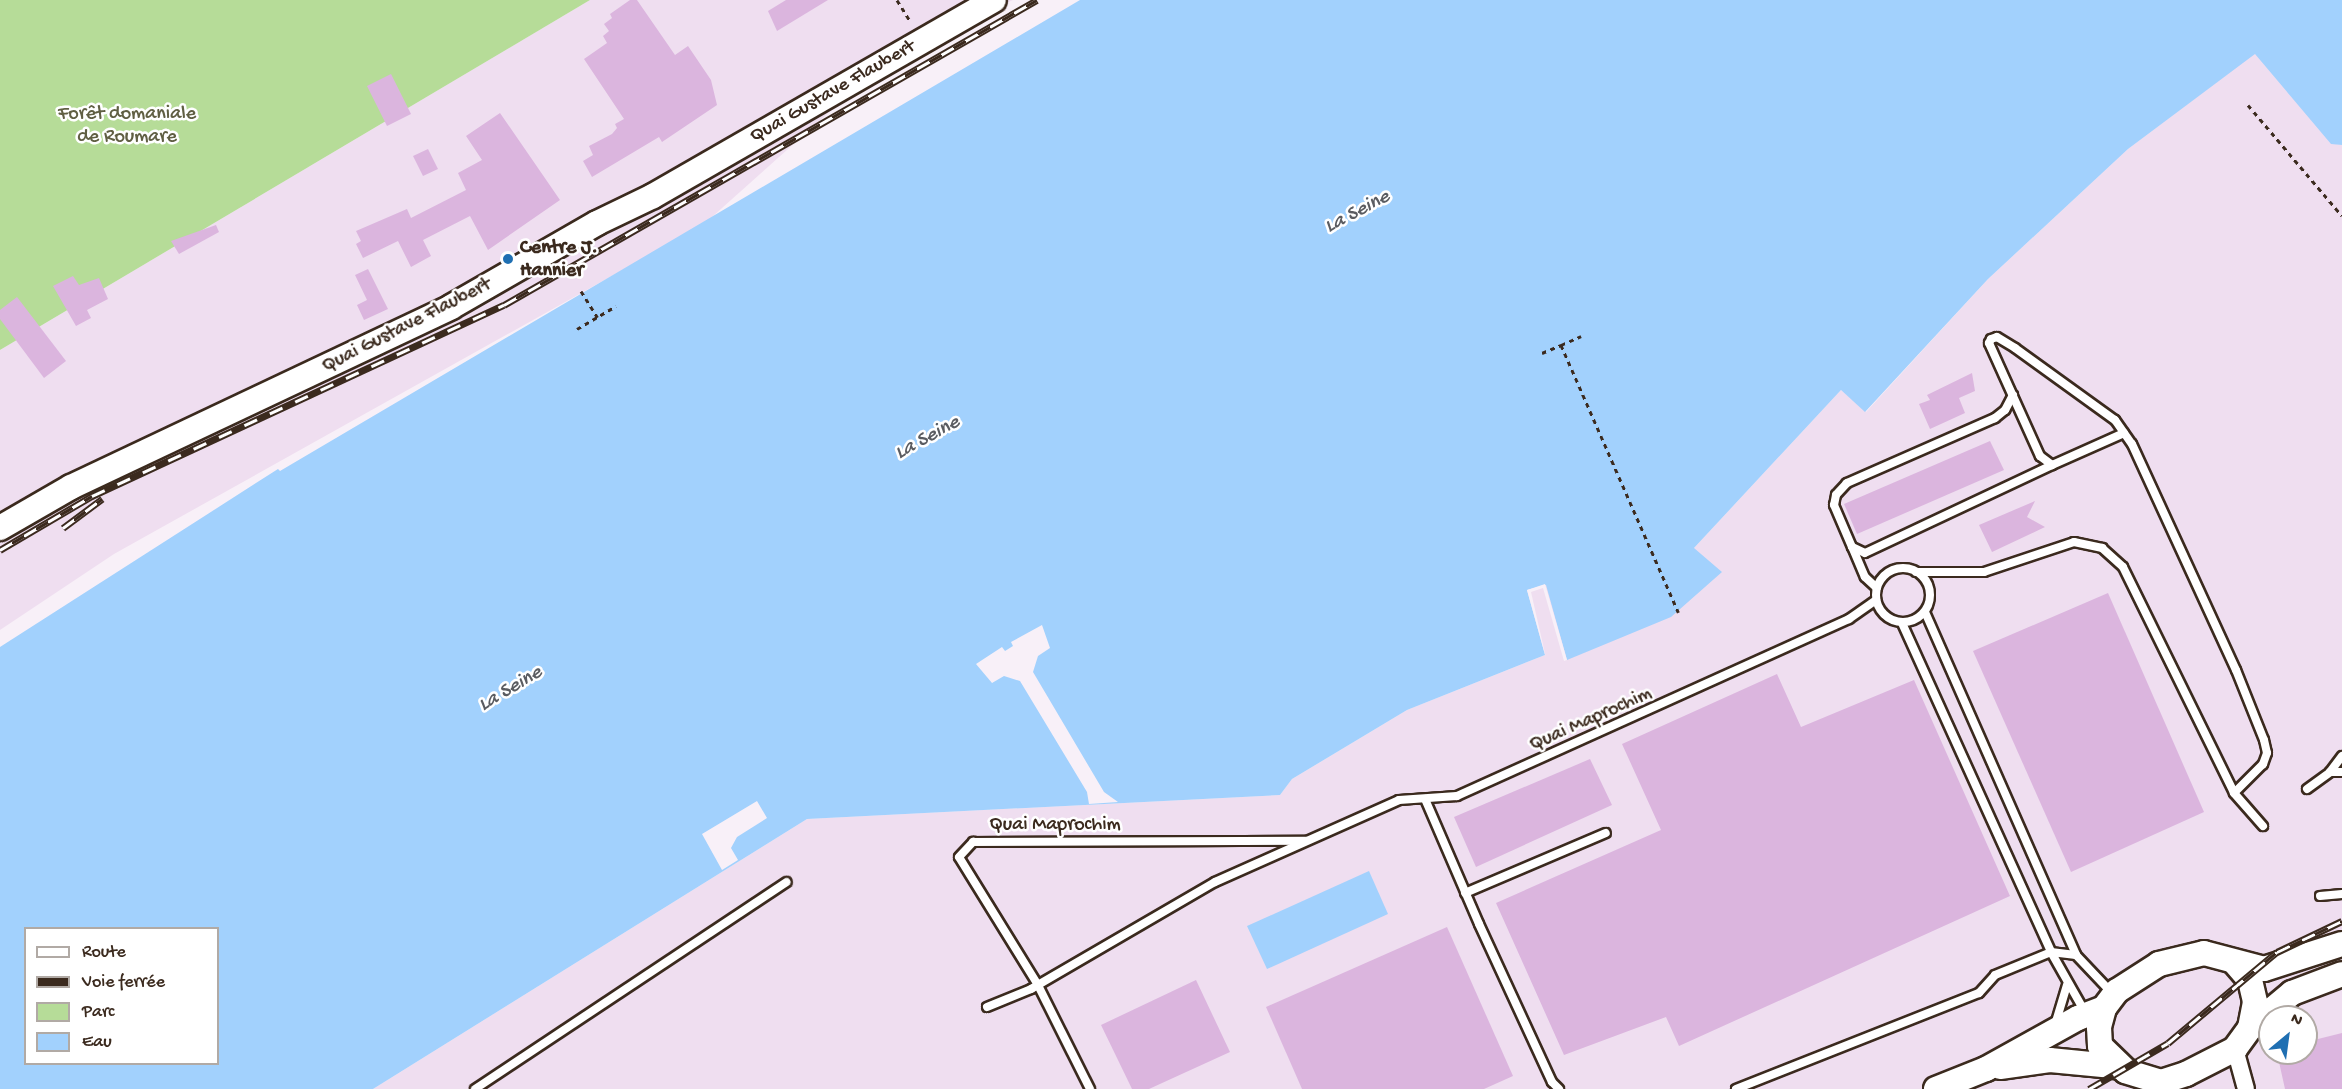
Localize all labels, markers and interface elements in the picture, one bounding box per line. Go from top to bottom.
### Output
street label: Quai Gustave Flaubert [746,35,920,149]
park label: Forêt domaniale de Roumare [58,103,196,150]
water label: La Seine [1321,185,1395,241]
place label: Centre J. Hannier [520,236,598,283]
marker: Centre J. Hannier [501,252,515,266]
street label: Quai Gustave Flaubert [318,273,496,379]
water label: La Seine [891,411,965,467]
water label: La Seine [474,661,548,719]
street label: Quai Maprochim [1526,682,1656,758]
street label: Quai Maprochim [989,813,1121,837]
legend [24,927,219,1065]
text: Route [82,942,126,963]
text: Voie ferrée [82,972,165,993]
text: Parc [82,1002,114,1023]
north arrow [2258,1005,2318,1065]
text: N [2287,1010,2305,1031]
text: Eau [82,1032,112,1053]

